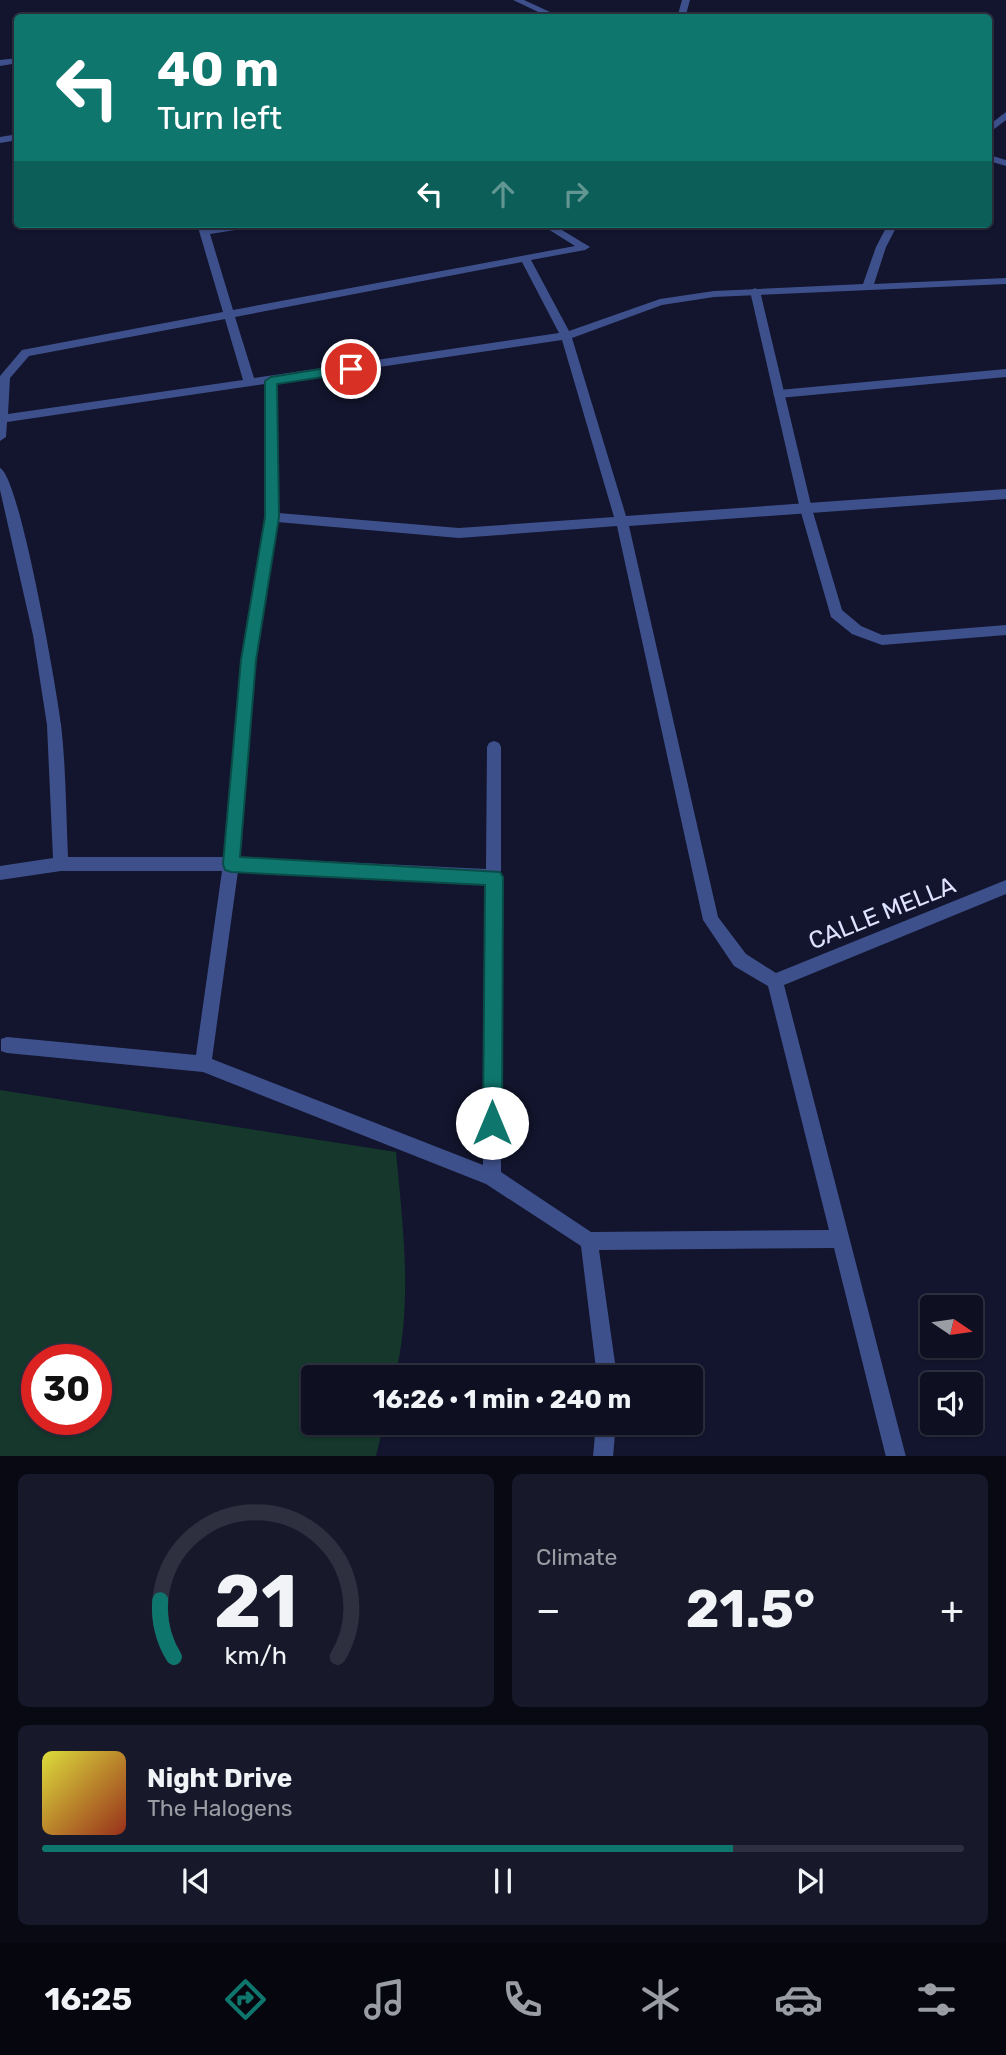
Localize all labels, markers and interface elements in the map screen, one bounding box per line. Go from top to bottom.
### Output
text: 40 m [157,40,279,98]
icon: left [42,42,133,133]
text: Turn left [157,99,282,137]
icon: left [411,175,449,213]
icon: ahead [484,175,522,213]
icon: right [557,175,595,213]
pin [321,339,381,399]
icon: arrive [332,350,370,388]
street label: CALLE MELLA [804,871,960,955]
position arrow [455,1086,529,1160]
north arrow [920,1295,984,1358]
map controls [920,1295,983,1435]
speed limit sign: 30 [21,1344,112,1435]
button: sound [920,1372,983,1435]
text: 16:26 · 1 min · 240 m [373,1384,631,1415]
text: Climate [536,1543,617,1571]
text: 21 [214,1559,298,1645]
text: 21.5° [686,1578,815,1640]
text: − [536,1587,561,1633]
text: + [940,1587,964,1633]
text: km/h [225,1640,287,1669]
text: Night Drive [147,1763,292,1794]
text: The Halogens [147,1794,293,1822]
icon: previous [177,1862,215,1900]
icon: pause [484,1862,522,1900]
icon: next [791,1862,829,1900]
icon: directions [221,1975,270,2024]
icon: music [360,1975,409,2024]
icon: phone [498,1975,547,2024]
icon: climate [636,1975,685,2024]
icon: car [774,1975,823,2024]
icon: filters [912,1975,961,2024]
text: 16:25 [45,1980,132,2018]

